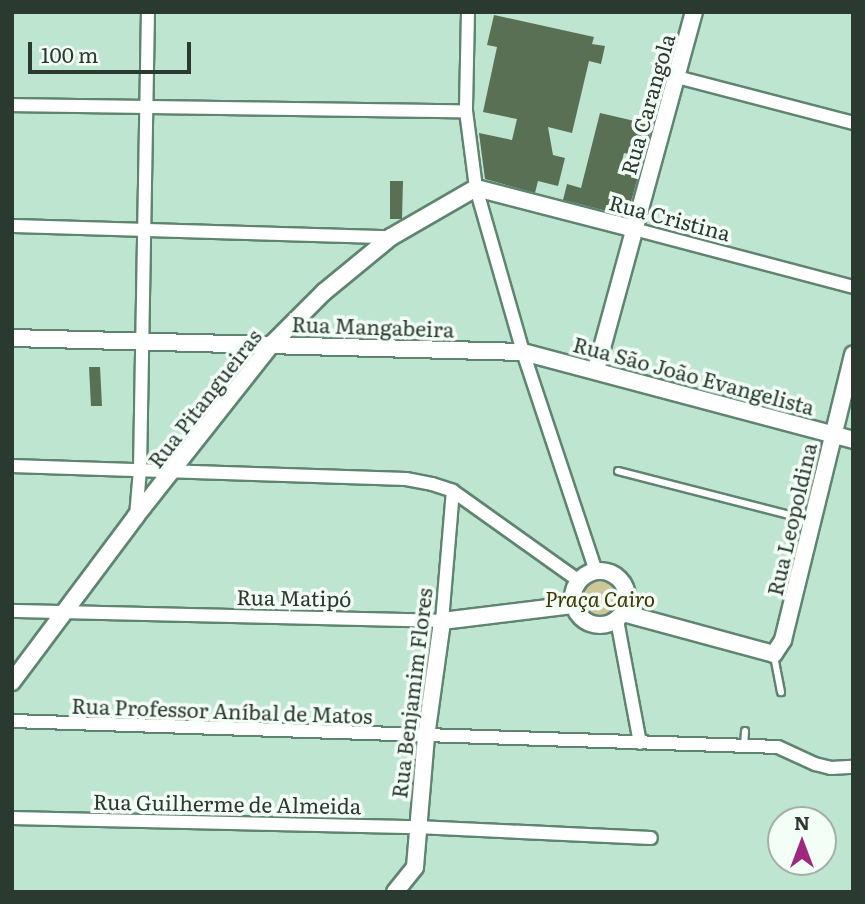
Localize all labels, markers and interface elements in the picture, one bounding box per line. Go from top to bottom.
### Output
scale bar [32,28,194,72]
street label: Rua Carangola [615,31,679,177]
text: 100 m [41,38,98,69]
street label: Rua Cristina [607,189,733,245]
street label: Rua Mangabeira [291,311,455,341]
street label: Rua Pitangueiras [142,324,266,472]
street label: Rua São João Evangelista [571,331,817,419]
street label: Rua Leopoldina [761,440,821,598]
street label: Rua Matipó [236,583,352,611]
park label: Praça Cairo [545,585,655,611]
street label: Rua Benjamim Flores [386,586,436,800]
street label: Rua Professor Aníbal de Matos [71,692,373,728]
street label: Rua Guilherme de Almeida [93,788,361,818]
north arrow [767,806,837,876]
text: N [794,808,810,836]

